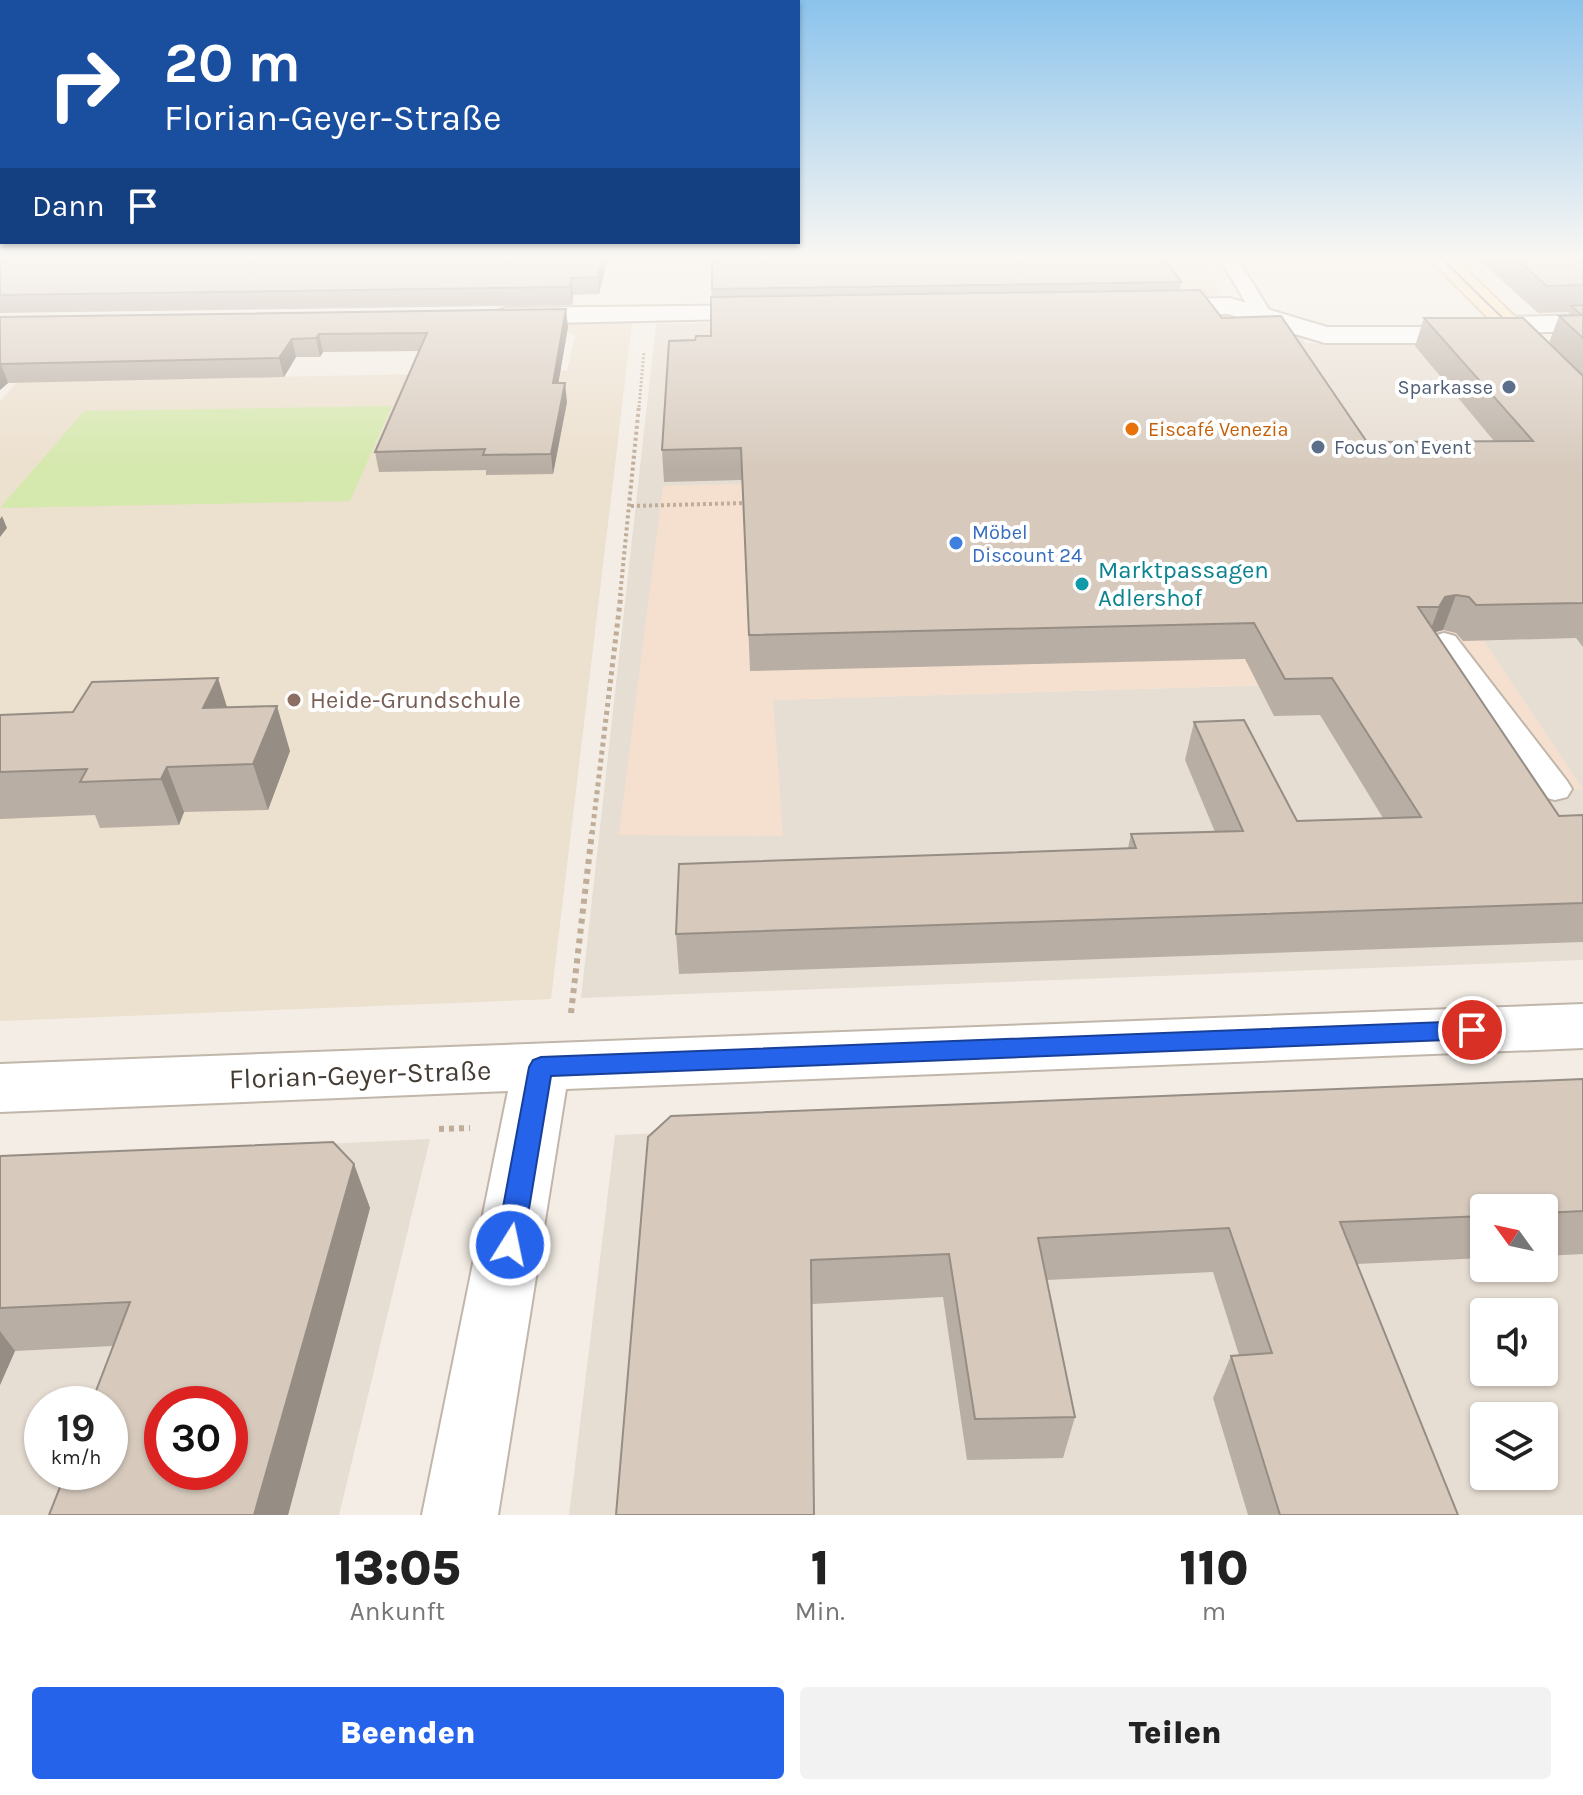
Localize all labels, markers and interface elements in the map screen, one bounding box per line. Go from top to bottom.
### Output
text: 20 m [164,30,301,95]
icon: right [32,32,136,136]
text: Florian-Geyer-Straße [164,97,502,139]
icon: arrive [121,184,165,228]
text: Dann [32,188,105,224]
place label: Sparkasse [1397,376,1493,399]
marker: Sparkasse [1500,378,1518,396]
place label: Eiscafé Venezia [1148,418,1289,441]
marker: Eiscafé Venezia [1123,420,1141,438]
place label: Focus on Event [1334,436,1472,459]
marker: Focus on Event [1309,438,1327,456]
place label: Möbel Discount 24 [972,521,1082,567]
marker: Möbel Discount 24 [947,534,965,552]
place label: Marktpassagen Adlershof [1098,556,1269,612]
marker: Marktpassagen Adlershof [1073,575,1091,593]
place label: Heide-Grundschule [310,686,521,714]
marker: Heide-Grundschule [285,691,303,709]
pin [1438,996,1506,1064]
icon: arrive [1450,1008,1494,1052]
street label: Florian-Geyer-Straße [228,1053,492,1096]
north arrow [1470,1194,1558,1282]
map controls [1470,1194,1558,1490]
position arrow [468,1203,552,1287]
button: sound [1470,1298,1558,1386]
speed limit sign: 30 [144,1386,248,1490]
button: layers [1470,1402,1558,1490]
text: 19 [57,1404,95,1451]
text: km/h [51,1446,101,1469]
text: 13:05 [334,1540,460,1596]
text: 1 [811,1540,829,1596]
text: 110 [1179,1540,1249,1596]
text: Ankunft [350,1596,445,1627]
text: Min. [795,1596,845,1627]
text: m [1202,1596,1226,1627]
button: Beenden [32,1687,784,1779]
button: Teilen [800,1687,1551,1779]

